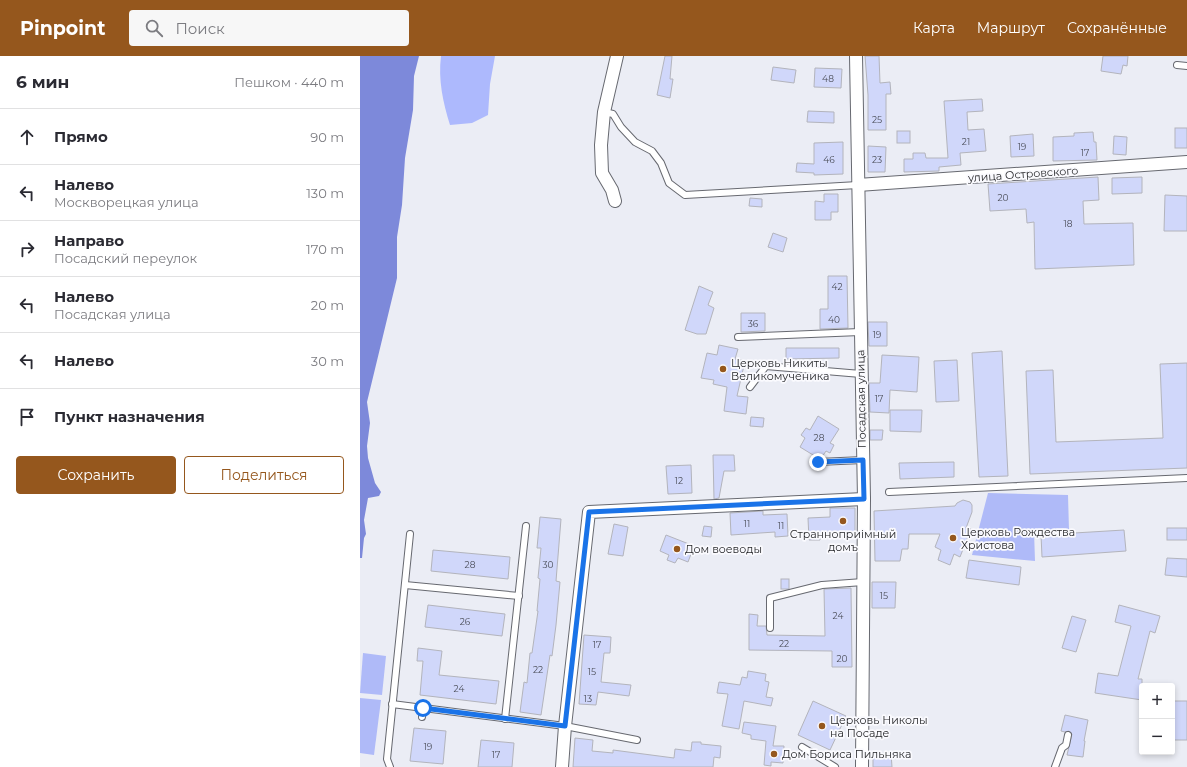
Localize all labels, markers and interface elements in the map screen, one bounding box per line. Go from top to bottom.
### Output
search box [129,10,409,46]
text: Pinpoint [20,17,105,40]
icon: search [143,17,165,39]
text: Поиск [175,19,225,38]
text: Карта [913,19,955,37]
text: Маршрут [977,19,1045,37]
text: Сохранённые [1067,19,1167,37]
text: 6 мин [16,72,69,92]
house number: 48 [822,73,834,84]
text: Пешком · 440 m [234,74,344,90]
house number: 25 [872,114,882,125]
icon: ahead [16,126,38,148]
text: Прямо [54,127,108,146]
text: 90 m [310,129,344,145]
house number: 21 [962,136,970,147]
house number: 19 [1018,141,1027,152]
house number: 17 [1081,147,1089,158]
house number: 46 [823,154,835,165]
house number: 23 [872,154,882,165]
street label: улица Островского [966,163,1079,185]
text: Налево [54,175,114,194]
icon: left [16,182,38,204]
text: 130 m [306,185,344,201]
house number: 20 [997,192,1009,203]
text: Москворецкая улица [54,194,199,210]
house number: 18 [1064,218,1073,229]
text: Направо [54,231,124,250]
icon: right [16,238,38,260]
text: 170 m [306,241,344,257]
text: Посадский переулок [54,250,197,266]
house number: 42 [831,281,843,292]
text: Налево [54,287,114,306]
icon: left [16,294,38,316]
text: 20 m [311,297,344,313]
text: Посадская улица [54,306,171,322]
house number: 40 [828,314,840,325]
house number: 36 [748,318,759,329]
house number: 19 [873,329,882,340]
icon: left [16,350,38,372]
street label: Посадская улица [853,350,869,448]
text: Налево [54,351,114,370]
text: 30 m [311,353,344,369]
place label: Церковь Никиты Великомученика [731,356,830,383]
marker: Церковь Никиты Великомученика [718,364,728,374]
house number: 17 [875,393,883,404]
icon: arrive [16,406,38,428]
text: Пункт назначения [54,407,205,426]
house number: 28 [814,432,825,443]
route end [809,453,827,471]
button: Сохранить [16,456,176,494]
button: Поделиться [184,456,344,494]
house number: 12 [675,475,683,486]
marker: Странноприiмный домъ [838,516,848,526]
house number: 11 [744,518,750,529]
house number: 11 [778,520,784,531]
place label: Церковь Рождества Христова [961,525,1075,552]
place label: Странноприiмный домъ [790,527,896,554]
marker: Церковь Рождества Христова [948,533,958,543]
place label: Дом воеводы [685,542,762,556]
marker: Дом воеводы [672,544,682,554]
house number: 28 [465,559,476,570]
house number: 30 [542,559,554,570]
house number: 15 [880,590,888,601]
house number: 24 [833,610,843,621]
house number: 26 [460,616,471,627]
house number: 22 [779,638,789,649]
house number: 17 [593,639,601,650]
house number: 20 [836,653,848,664]
house number: 22 [533,664,543,675]
house number: 15 [588,666,596,677]
house number: 24 [454,683,464,694]
map controls [1139,683,1175,755]
button: + [1139,683,1175,719]
house number: 13 [584,693,592,704]
route start [414,699,432,717]
place label: Церковь Николы на Посаде [830,713,928,740]
button: − [1139,719,1175,755]
marker: Церковь Николы на Посаде [817,721,827,731]
house number: 19 [424,741,433,752]
place label: Дом Бориса Пильняка [782,747,911,761]
house number: 17 [492,749,500,760]
marker: Дом Бориса Пильняка [769,749,779,759]

